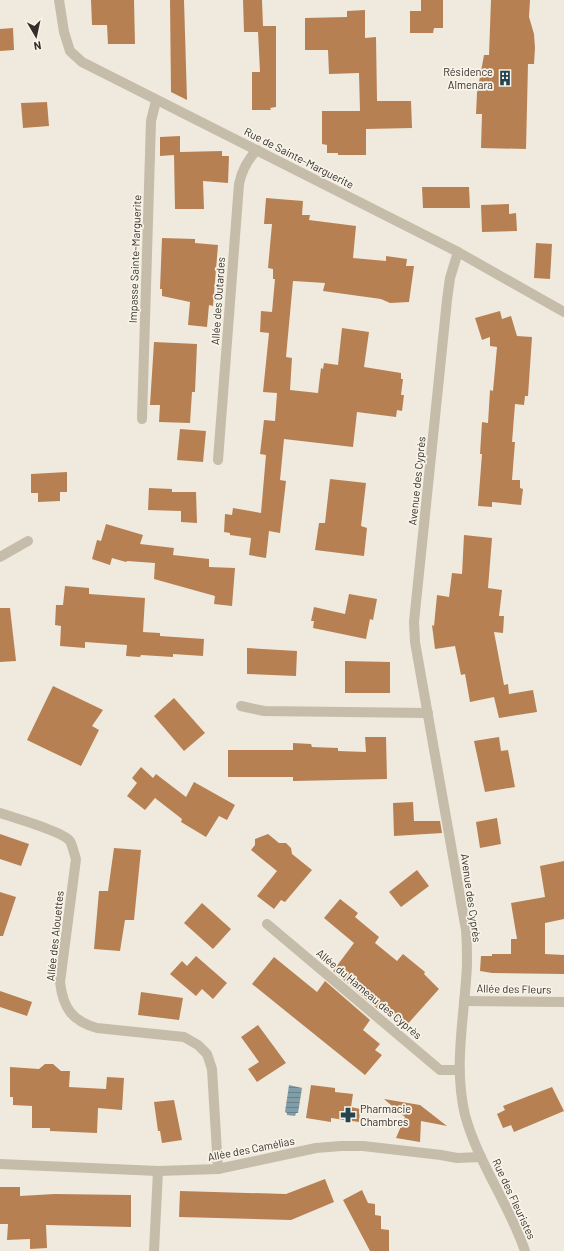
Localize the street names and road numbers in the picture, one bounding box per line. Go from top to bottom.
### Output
street label: Rue de Sainte-Marguerite [242,124,356,191]
street label: Impasse Sainte-Marguerite [126,194,143,323]
street label: Allée des Outardes [208,256,227,345]
street label: Avenue des Cyprès [405,436,428,526]
street label: Avenue des Cyprès [459,853,484,943]
street label: Allée des Alouettes [43,890,66,982]
street label: Allée du Hameau des Cyprès [314,946,425,1041]
street label: Allée des Fleurs [477,981,551,996]
street label: Allée des Camélias [206,1134,295,1163]
street label: Rue des Fleuristes [490,1156,539,1241]

